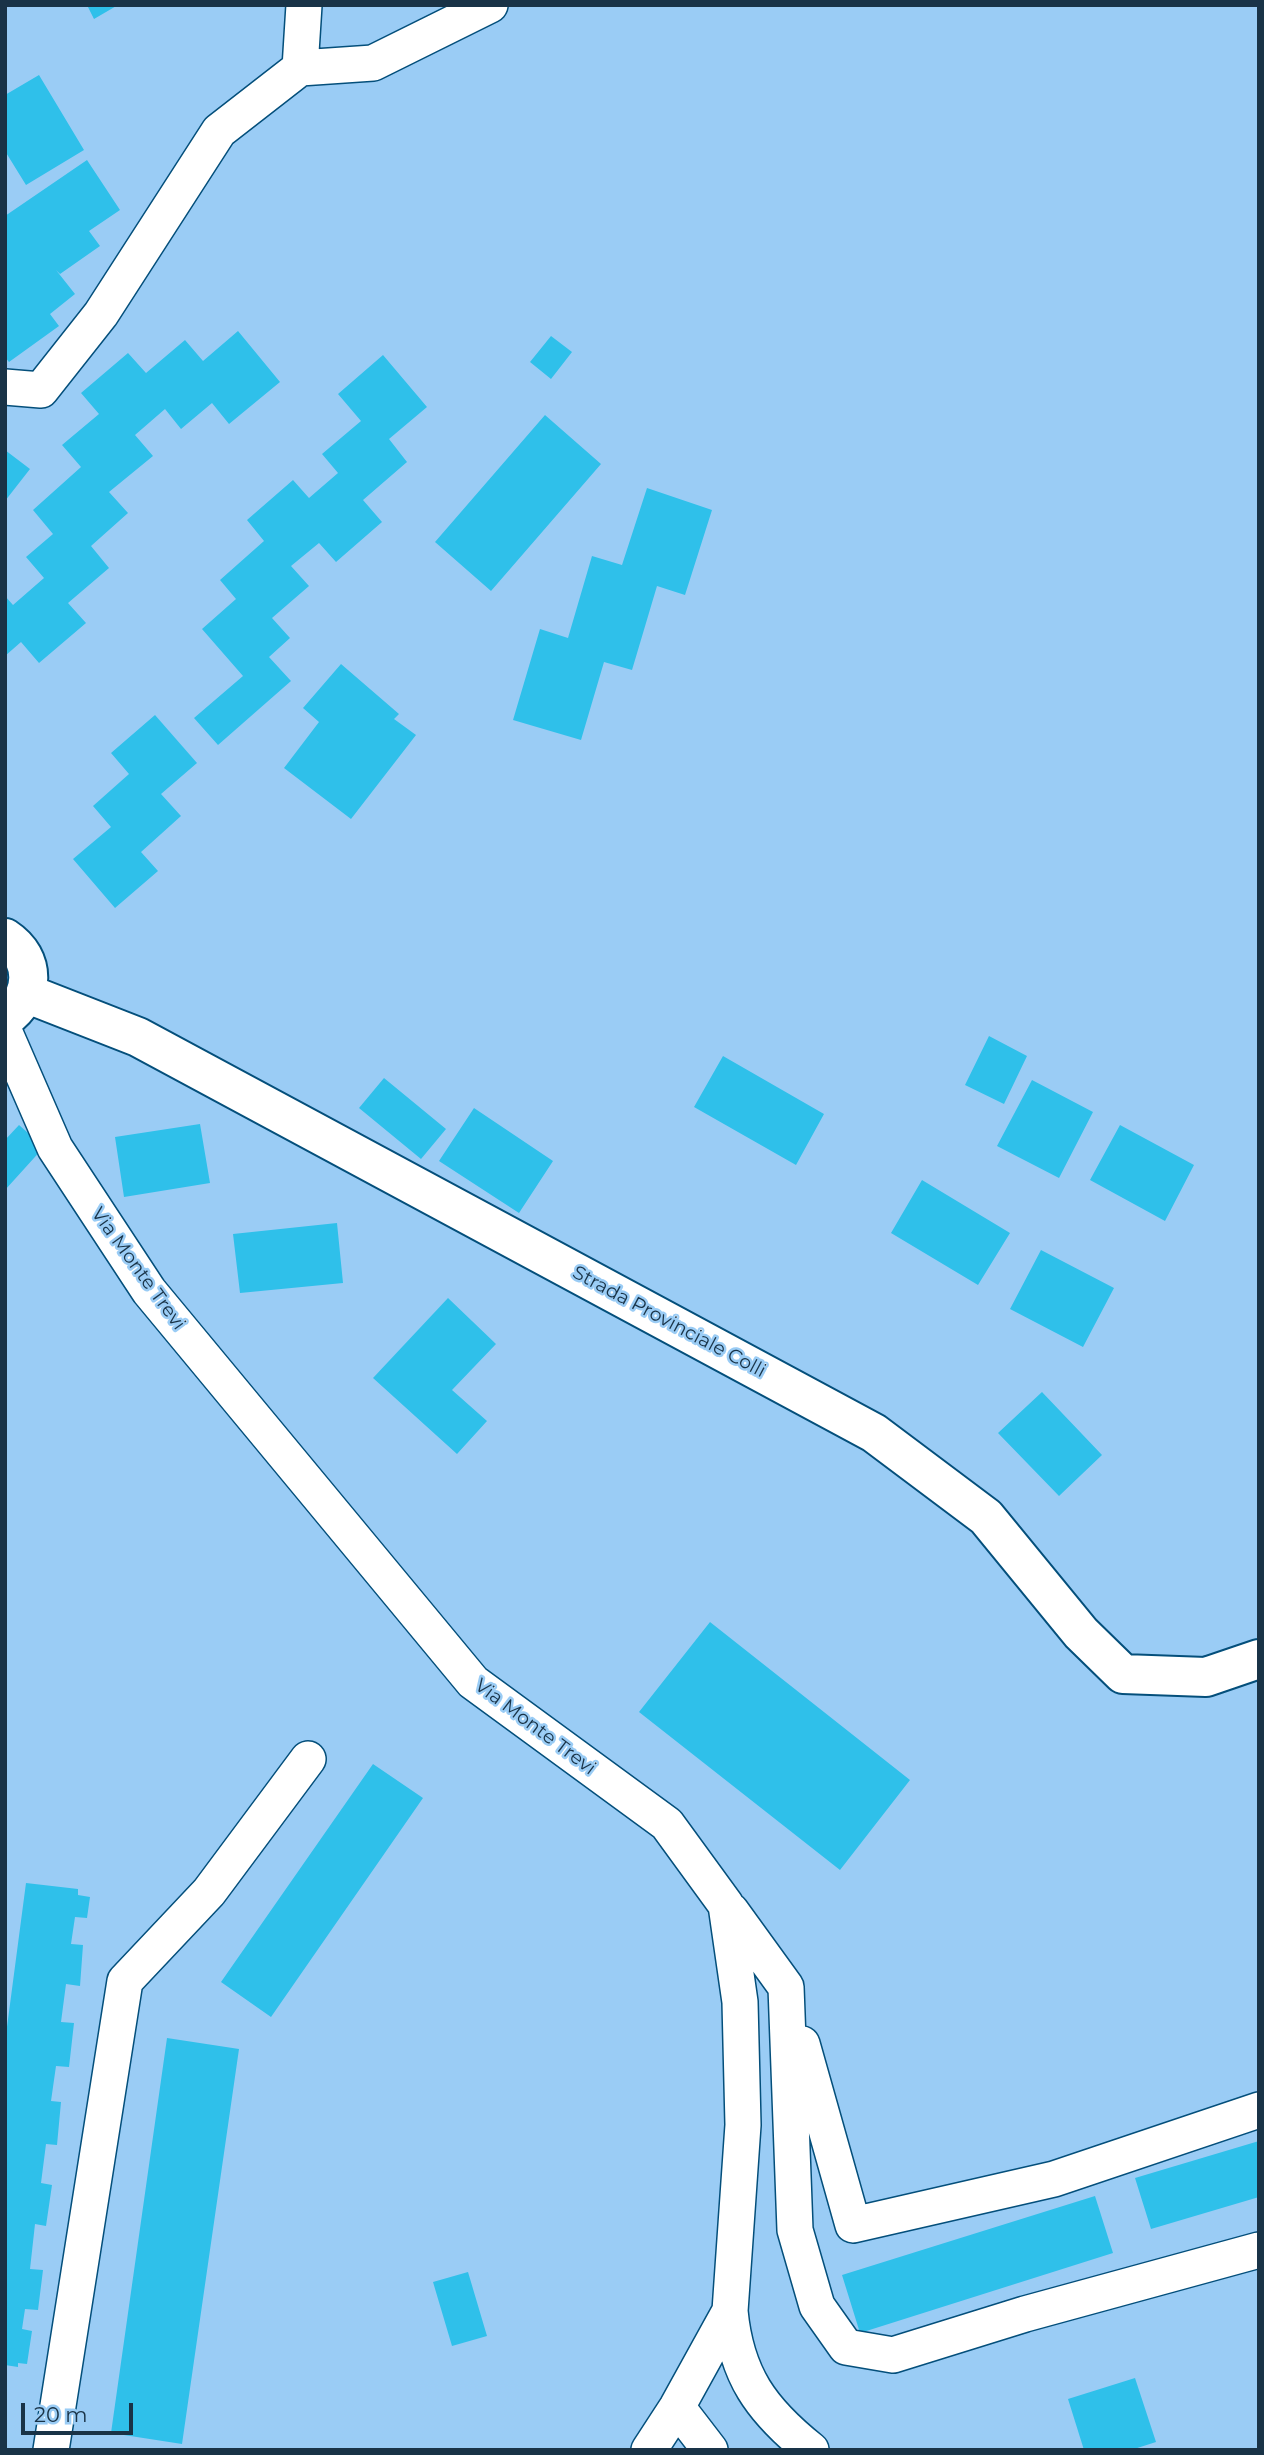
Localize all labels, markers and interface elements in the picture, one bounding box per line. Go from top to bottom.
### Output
street label: Via Monte Trevi [86,1203,190,1335]
street label: Strada Provinciale Colli [568,1261,770,1383]
street label: Via Monte Trevi [470,1674,600,1780]
scale bar [24,2388,136,2432]
text: 20 m [34,2402,88,2427]

